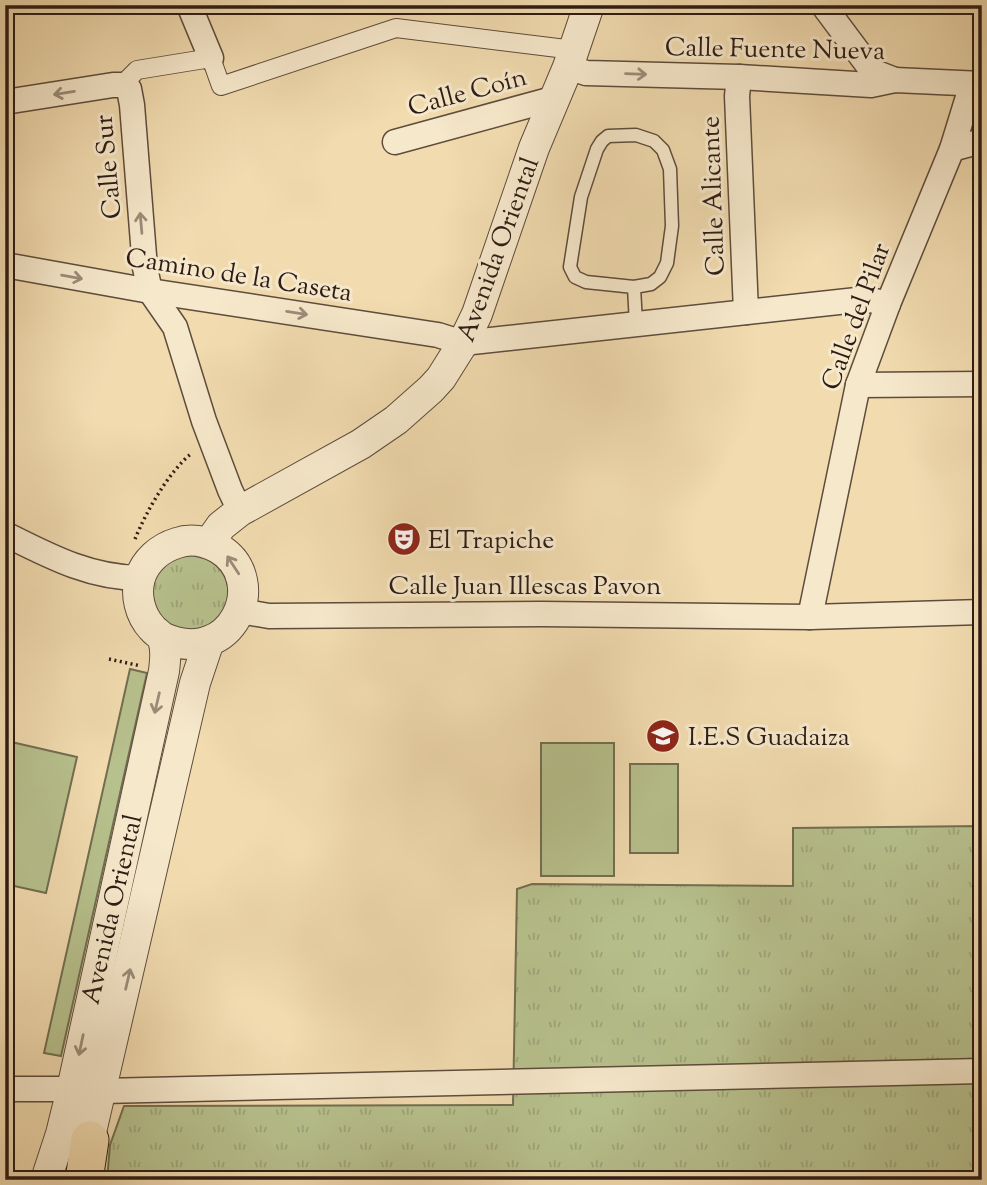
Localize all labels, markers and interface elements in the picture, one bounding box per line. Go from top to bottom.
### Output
street label: Calle Fuente Nueva [665,30,885,71]
street label: Calle Coín [404,60,531,127]
one-way arrow [624,68,647,81]
one-way arrow [53,87,76,100]
street label: Calle Sur [86,113,132,221]
street label: Calle Alicante [693,115,736,276]
street label: Avenida Oriental [449,152,550,347]
one-way arrow [134,212,147,235]
street label: Calle del Pilar [814,238,901,396]
street label: Camino de la Caseta [123,240,355,313]
one-way arrow [61,271,83,284]
one-way arrow [285,307,308,320]
theatre icon: El Trapiche [385,520,423,558]
place label: El Trapiche [428,523,554,560]
one-way arrow [226,556,240,576]
street label: Calle Juan Illescas Pavon [389,569,661,606]
one-way arrow [149,691,163,714]
school or university icon: I.E.S Guadaiza [644,717,682,755]
place label: I.E.S Guadaiza [688,720,850,757]
street label: Avenida Oriental [74,811,153,1008]
one-way arrow [121,968,135,991]
one-way arrow [73,1033,87,1056]

